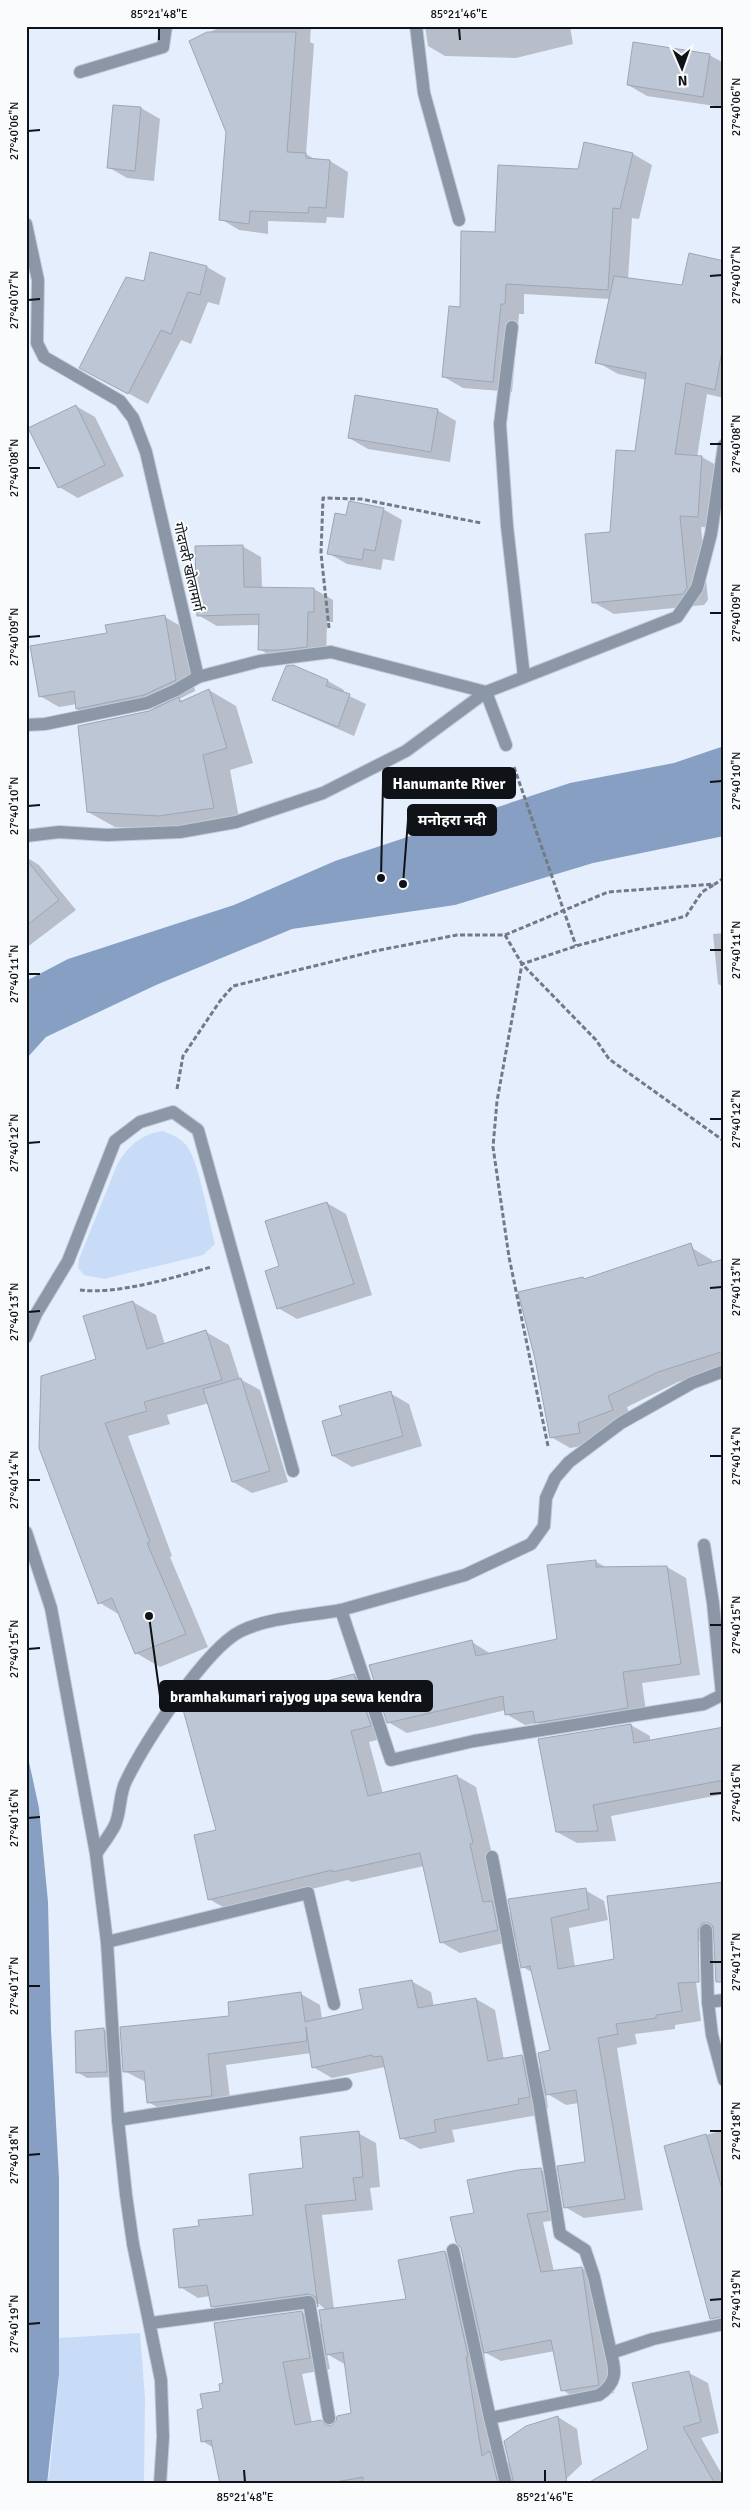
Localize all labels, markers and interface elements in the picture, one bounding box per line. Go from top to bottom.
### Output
text: 85°21'48"E [130,7,188,22]
text: 85°21'46"E [430,7,488,22]
north arrow [658,42,708,92]
text: N [677,72,688,89]
text: 27°40'06"N [729,78,744,136]
text: 27°40'06"N [7,102,22,160]
text: 27°40'07"N [729,246,744,304]
text: 27°40'07"N [7,271,22,329]
text: 27°40'08"N [729,415,744,473]
text: 27°40'08"N [7,439,22,497]
street label: गोदावरी खोलामार्ग [169,521,207,614]
text: 27°40'09"N [729,584,744,642]
text: 27°40'09"N [7,608,22,666]
text: 27°40'10"N [729,752,744,810]
callout: Hanumante River [383,768,515,798]
text: Hanumante River [393,775,505,793]
text: 27°40'10"N [7,777,22,835]
callout: मनोहरा नदी [408,805,496,835]
text: मनोहरा नदी [418,811,487,829]
text: 27°40'11"N [729,921,744,979]
text: 27°40'11"N [7,945,22,1003]
text: 27°40'12"N [729,1090,744,1148]
text: 27°40'12"N [7,1114,22,1172]
text: 27°40'13"N [729,1258,744,1316]
text: 27°40'13"N [7,1283,22,1341]
text: 27°40'14"N [729,1427,744,1485]
text: 27°40'14"N [7,1451,22,1509]
text: 27°40'15"N [729,1596,744,1654]
text: 27°40'15"N [7,1620,22,1678]
callout: bramhakumari rajyog upa sewa kendra [160,1681,432,1711]
text: bramhakumari rajyog upa sewa kendra [170,1688,422,1706]
text: 27°40'16"N [729,1764,744,1822]
text: 27°40'16"N [7,1789,22,1847]
text: 27°40'17"N [729,1933,744,1991]
text: 27°40'17"N [7,1957,22,2015]
text: 27°40'18"N [729,2102,744,2160]
text: 27°40'18"N [7,2126,22,2184]
text: 27°40'19"N [729,2270,744,2328]
text: 27°40'19"N [7,2295,22,2353]
text: 85°21'48"E [216,2490,274,2505]
text: 85°21'46"E [516,2490,574,2505]

